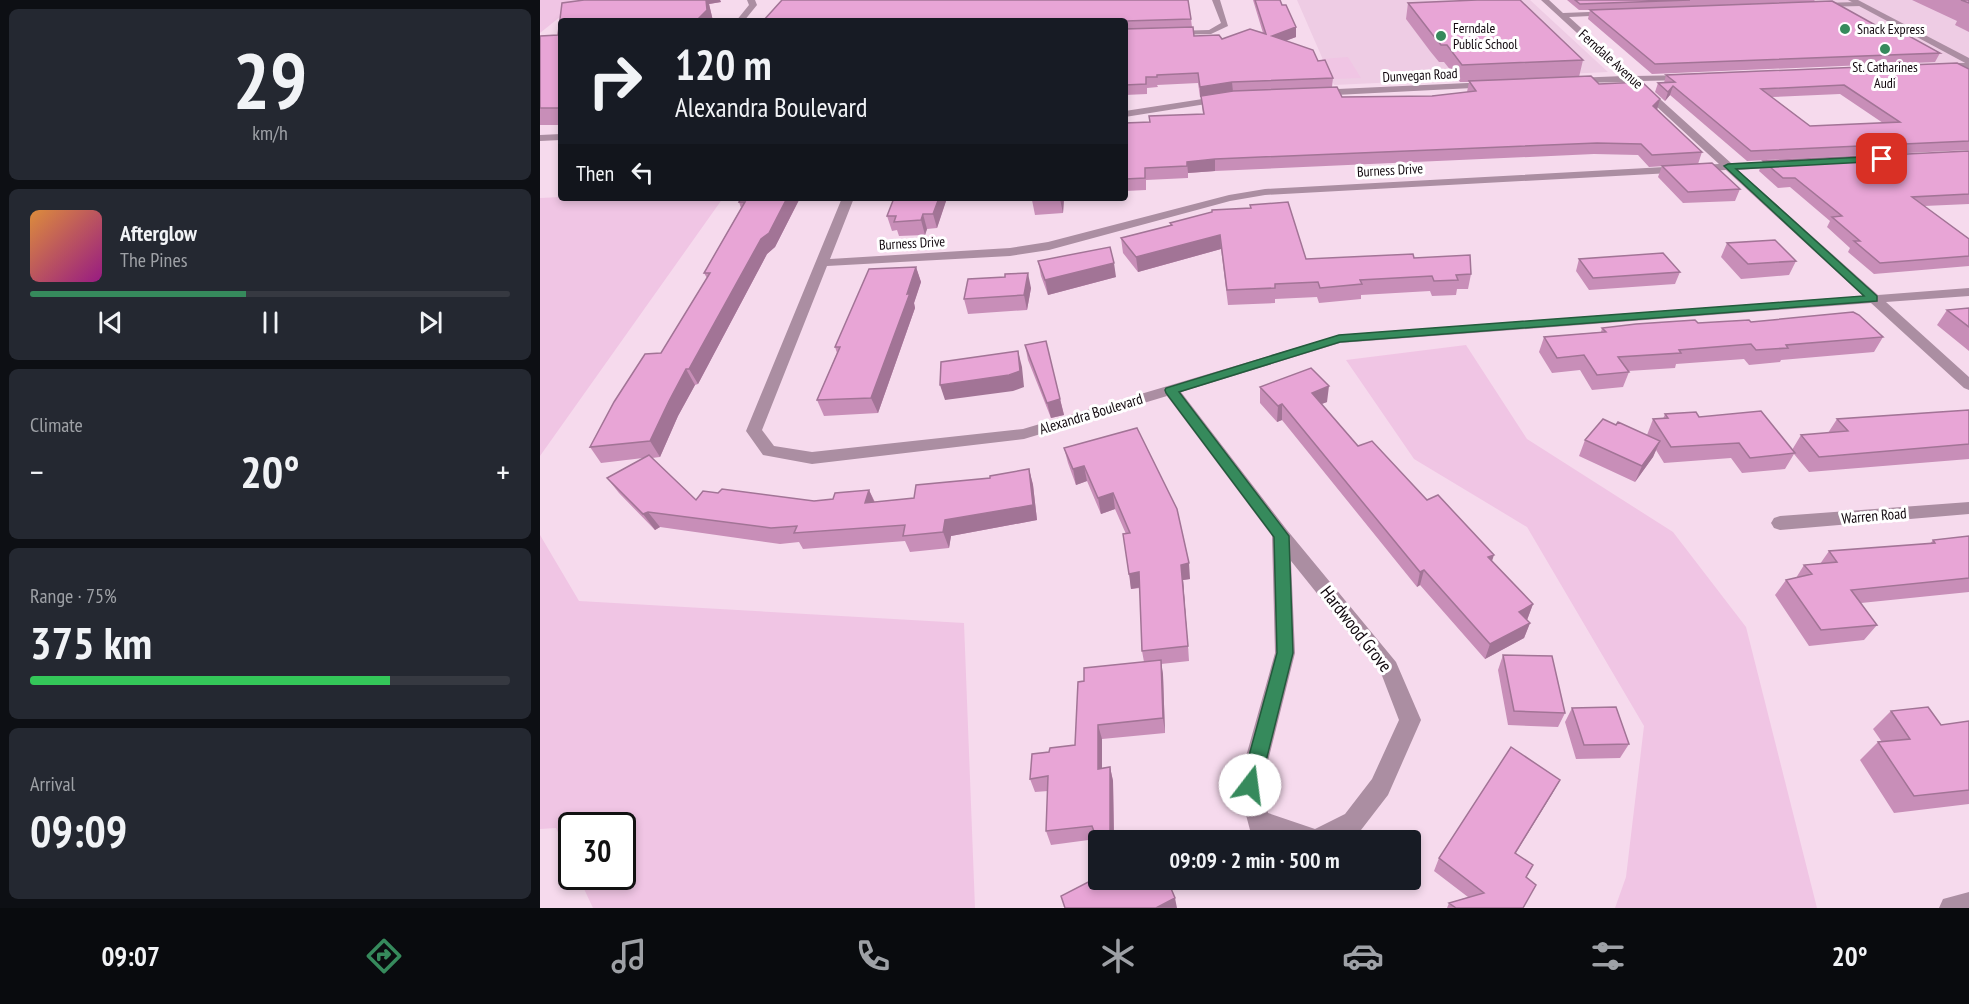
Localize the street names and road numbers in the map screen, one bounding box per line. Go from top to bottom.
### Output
street label: Ferndale Avenue [1575,25,1647,93]
street label: Dunvegan Road [1382,64,1458,86]
street label: Burness Drive [1356,159,1424,181]
street label: Burness Drive [878,232,946,254]
street label: Alexandra Boulevard [1037,389,1145,438]
street label: Warren Road [1841,503,1907,528]
street label: Hardwood Grove [1316,581,1397,676]

